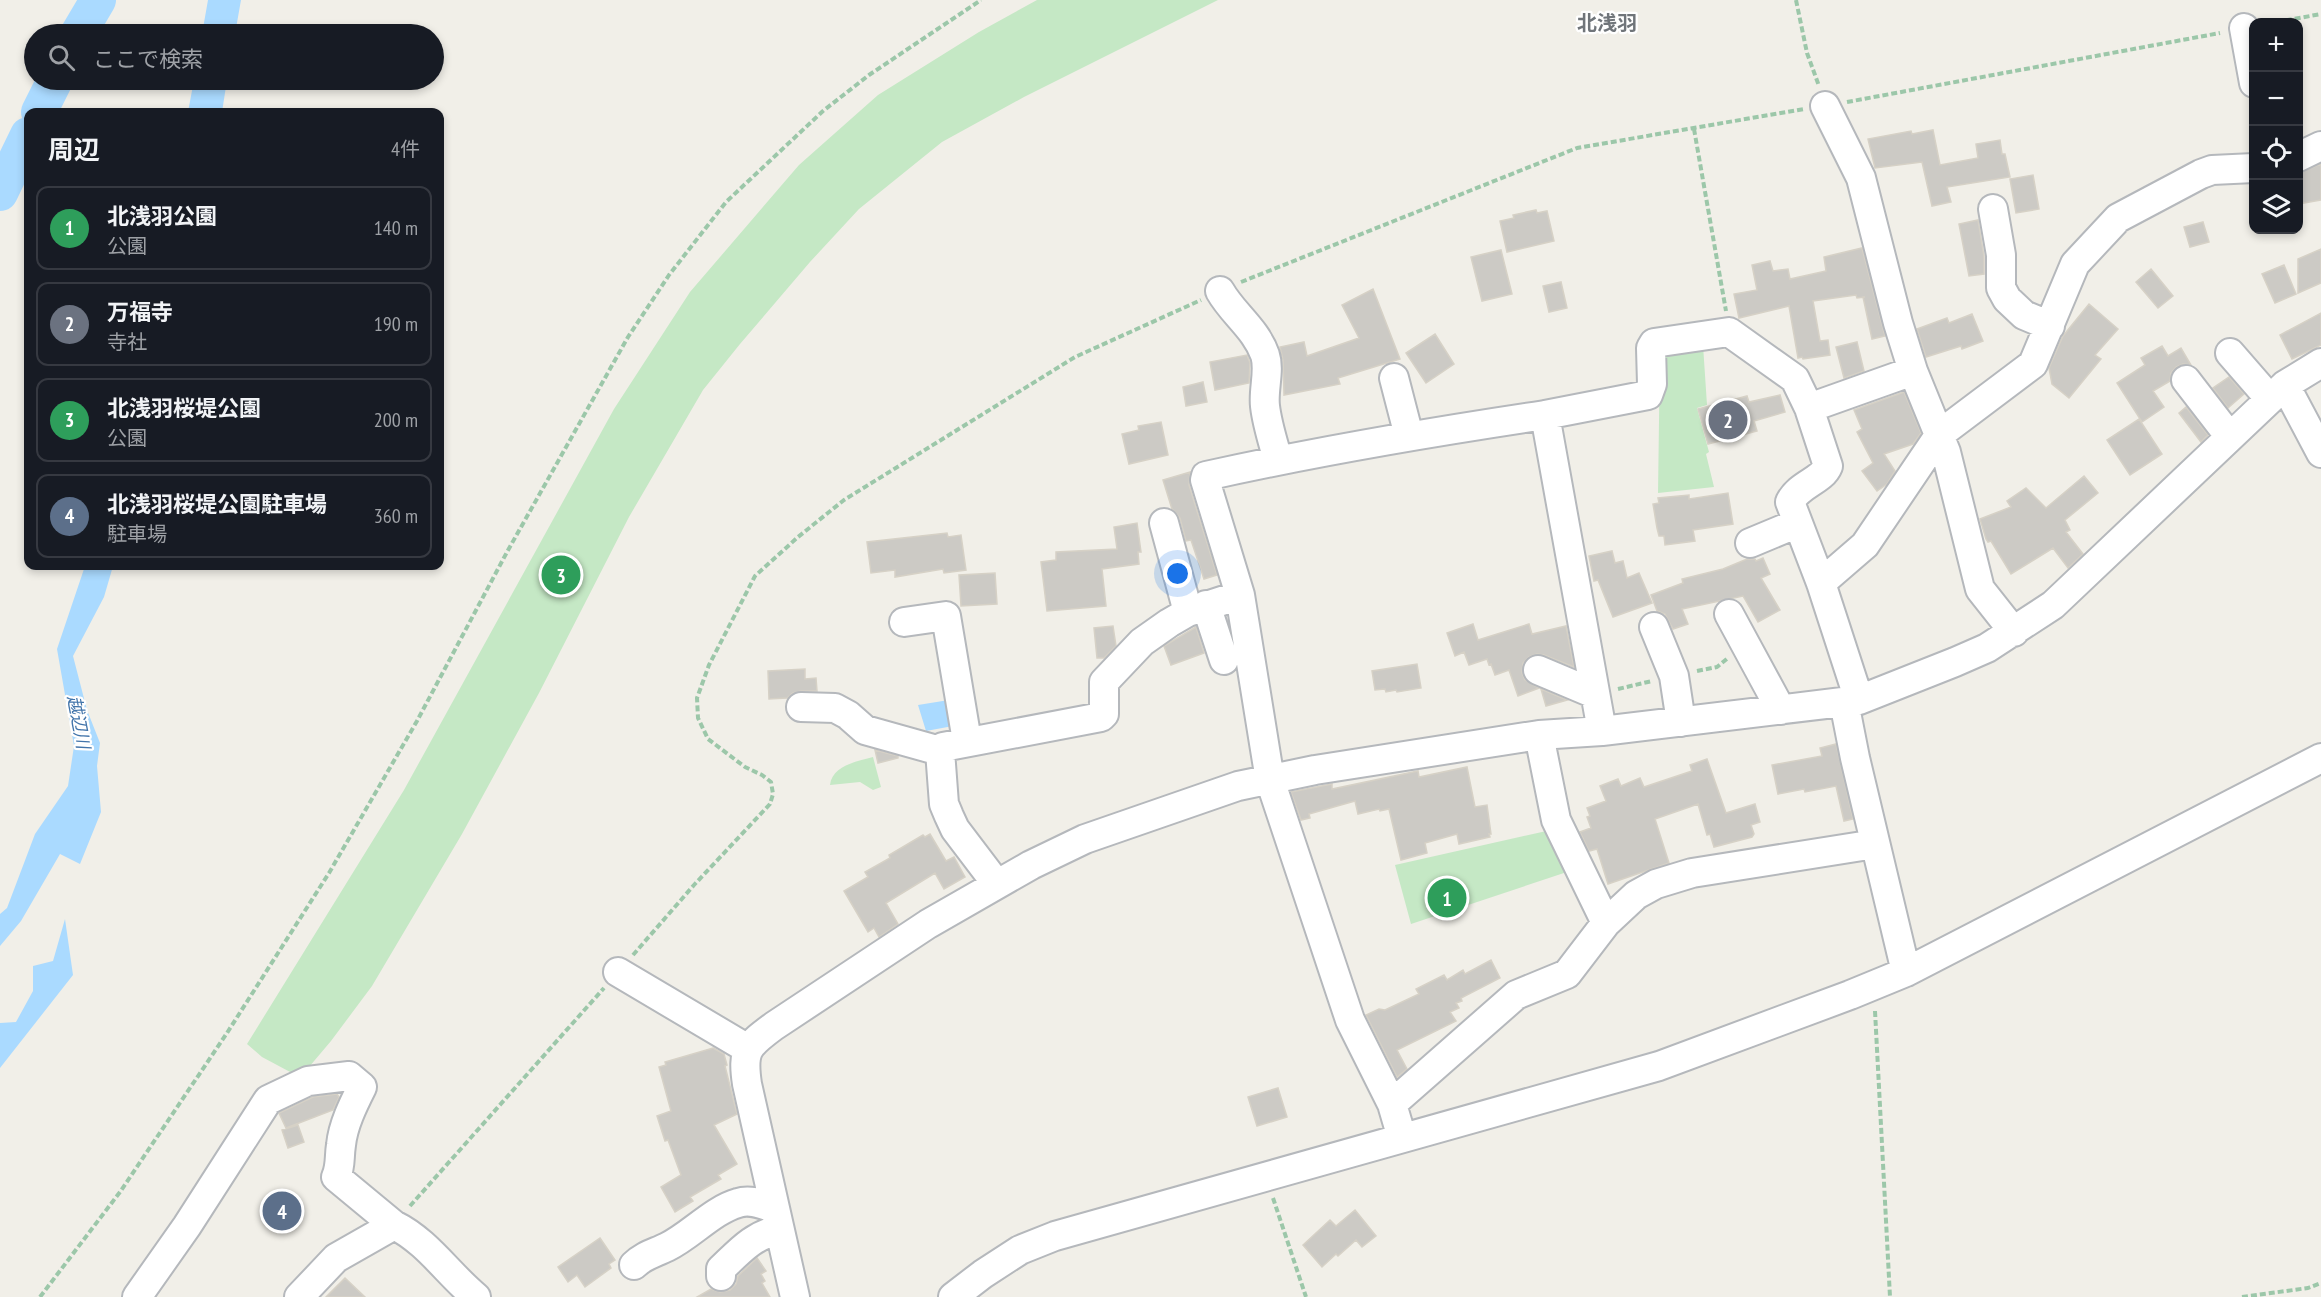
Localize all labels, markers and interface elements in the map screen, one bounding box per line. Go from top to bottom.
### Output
district label: 北浅羽 [1577,10,1637,36]
map controls [2249,18,2303,234]
button: + [2249,18,2303,72]
search box [24,24,444,90]
icon: search [45,41,78,74]
text: ここで検索 [93,45,203,73]
button: − [2249,72,2303,126]
button: locate [2249,126,2303,180]
text: 周辺 [48,133,100,166]
text: 4件 [391,136,420,162]
button: layers [2249,180,2303,234]
text: 北浅羽公園 [107,202,217,230]
text: 1 [65,215,74,241]
text: 140 m [374,215,418,241]
text: 公園 [107,233,147,259]
text: 万福寺 [107,298,173,326]
text: 2 [65,311,74,337]
text: 190 m [374,311,418,337]
text: 寺社 [107,329,147,355]
text: 北浅羽桜堤公園 [107,394,261,422]
pin: 2 [1708,398,1748,442]
text: 3 [65,407,74,433]
text: 200 m [374,407,418,433]
text: 公園 [107,425,147,451]
text: 北浅羽桜堤公園駐車場 [107,490,327,518]
text: 4 [65,503,74,529]
text: 360 m [374,503,418,529]
text: 駐車場 [107,521,167,547]
pin: 3 [542,552,580,598]
your location [1163,559,1192,588]
water label: 越辺川 [63,693,96,753]
pin: 1 [1428,876,1466,920]
pin: 4 [262,1188,302,1234]

